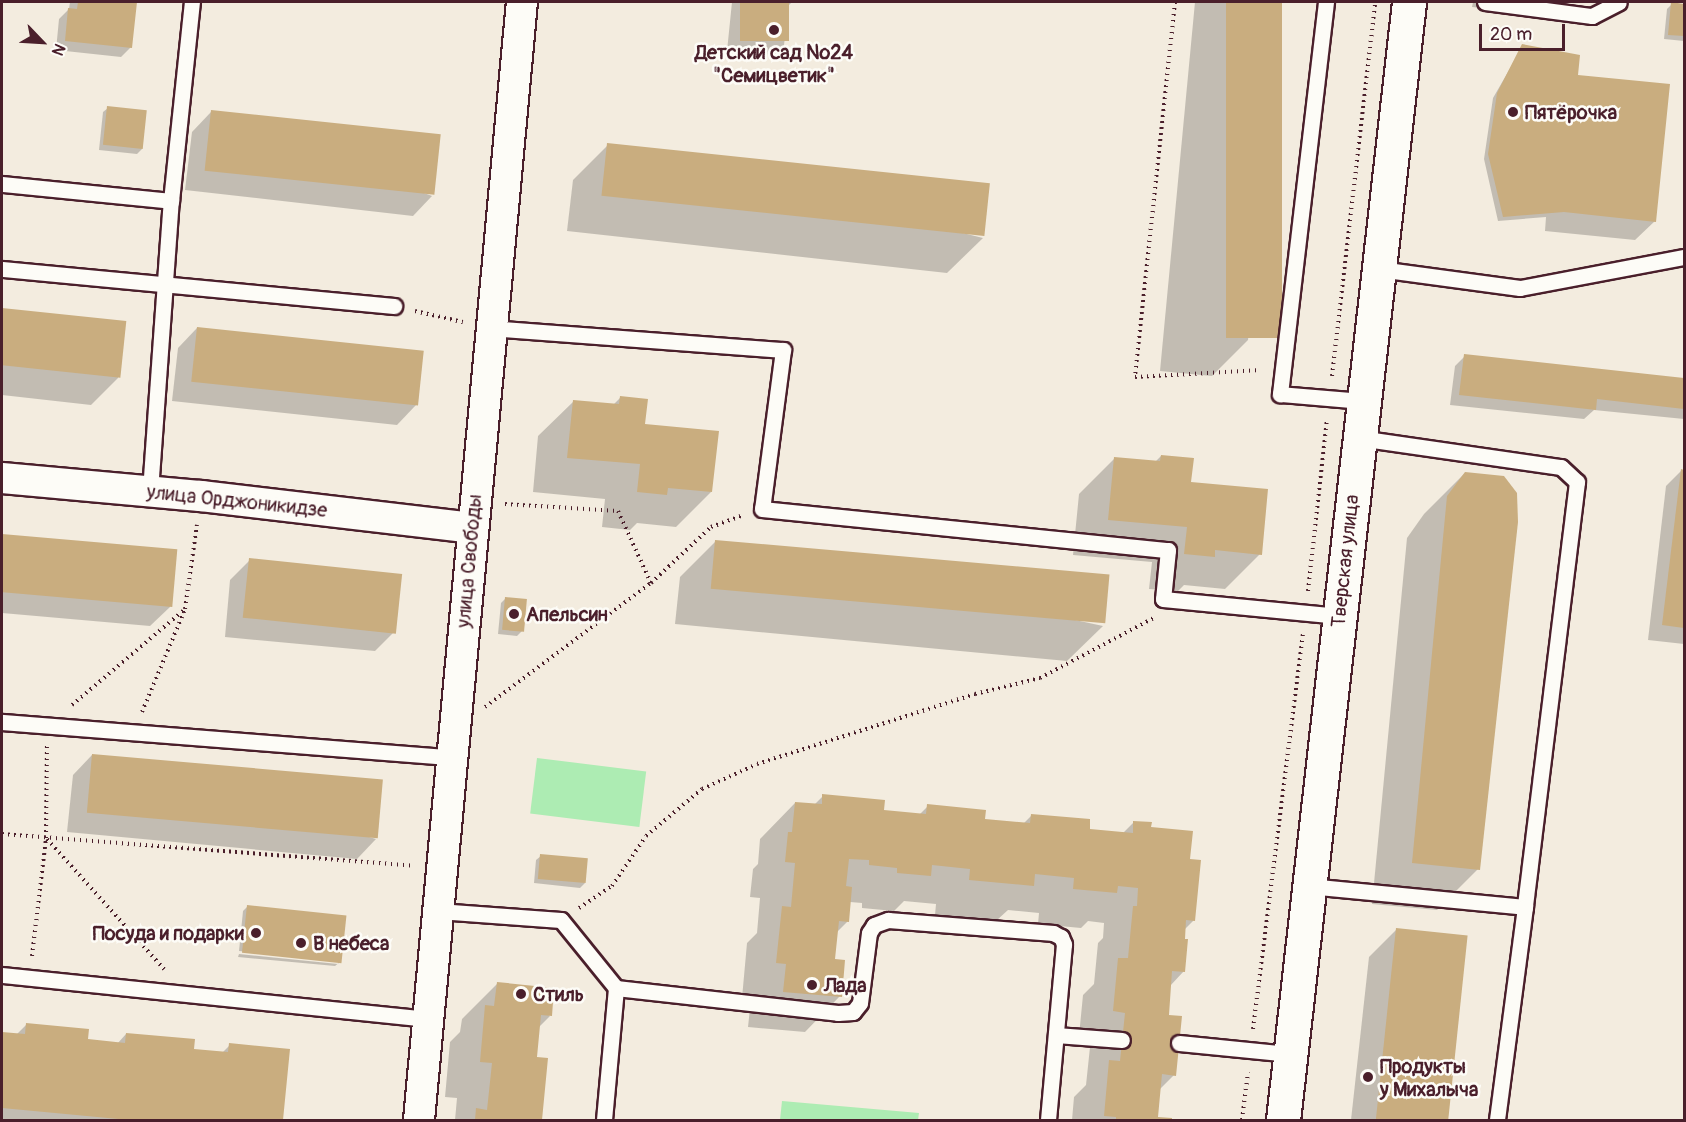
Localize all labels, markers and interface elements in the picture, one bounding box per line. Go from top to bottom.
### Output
north arrow [12,12,72,72]
scale bar [1482,12,1568,50]
marker: Детский сад №24 "Семицветик" [767,23,781,37]
text: 20 m [1490,23,1532,46]
text: N [47,40,70,59]
place label: Детский сад №24 "Семицветик" [695,40,853,87]
place label: Пятёрочка [1525,100,1617,124]
marker: Пятёрочка [1506,105,1520,119]
street label: улица Орджоникидзе [146,480,328,522]
street label: улица Свободы [451,493,487,629]
street label: Тверская улица [1326,493,1364,629]
place label: Апельсин [526,602,608,626]
marker: Апельсин [507,607,521,621]
place label: Посуда и подарки [93,921,244,945]
marker: Посуда и подарки [249,926,263,940]
place label: В небеса [313,931,389,955]
marker: В небеса [294,936,308,950]
place label: Лада [824,973,867,997]
marker: Лада [805,978,819,992]
place label: Стиль [533,982,584,1006]
marker: Стиль [514,987,528,1001]
place label: Продукты у Михалыча [1380,1054,1478,1101]
marker: Продукты у Михалыча [1361,1070,1375,1084]

